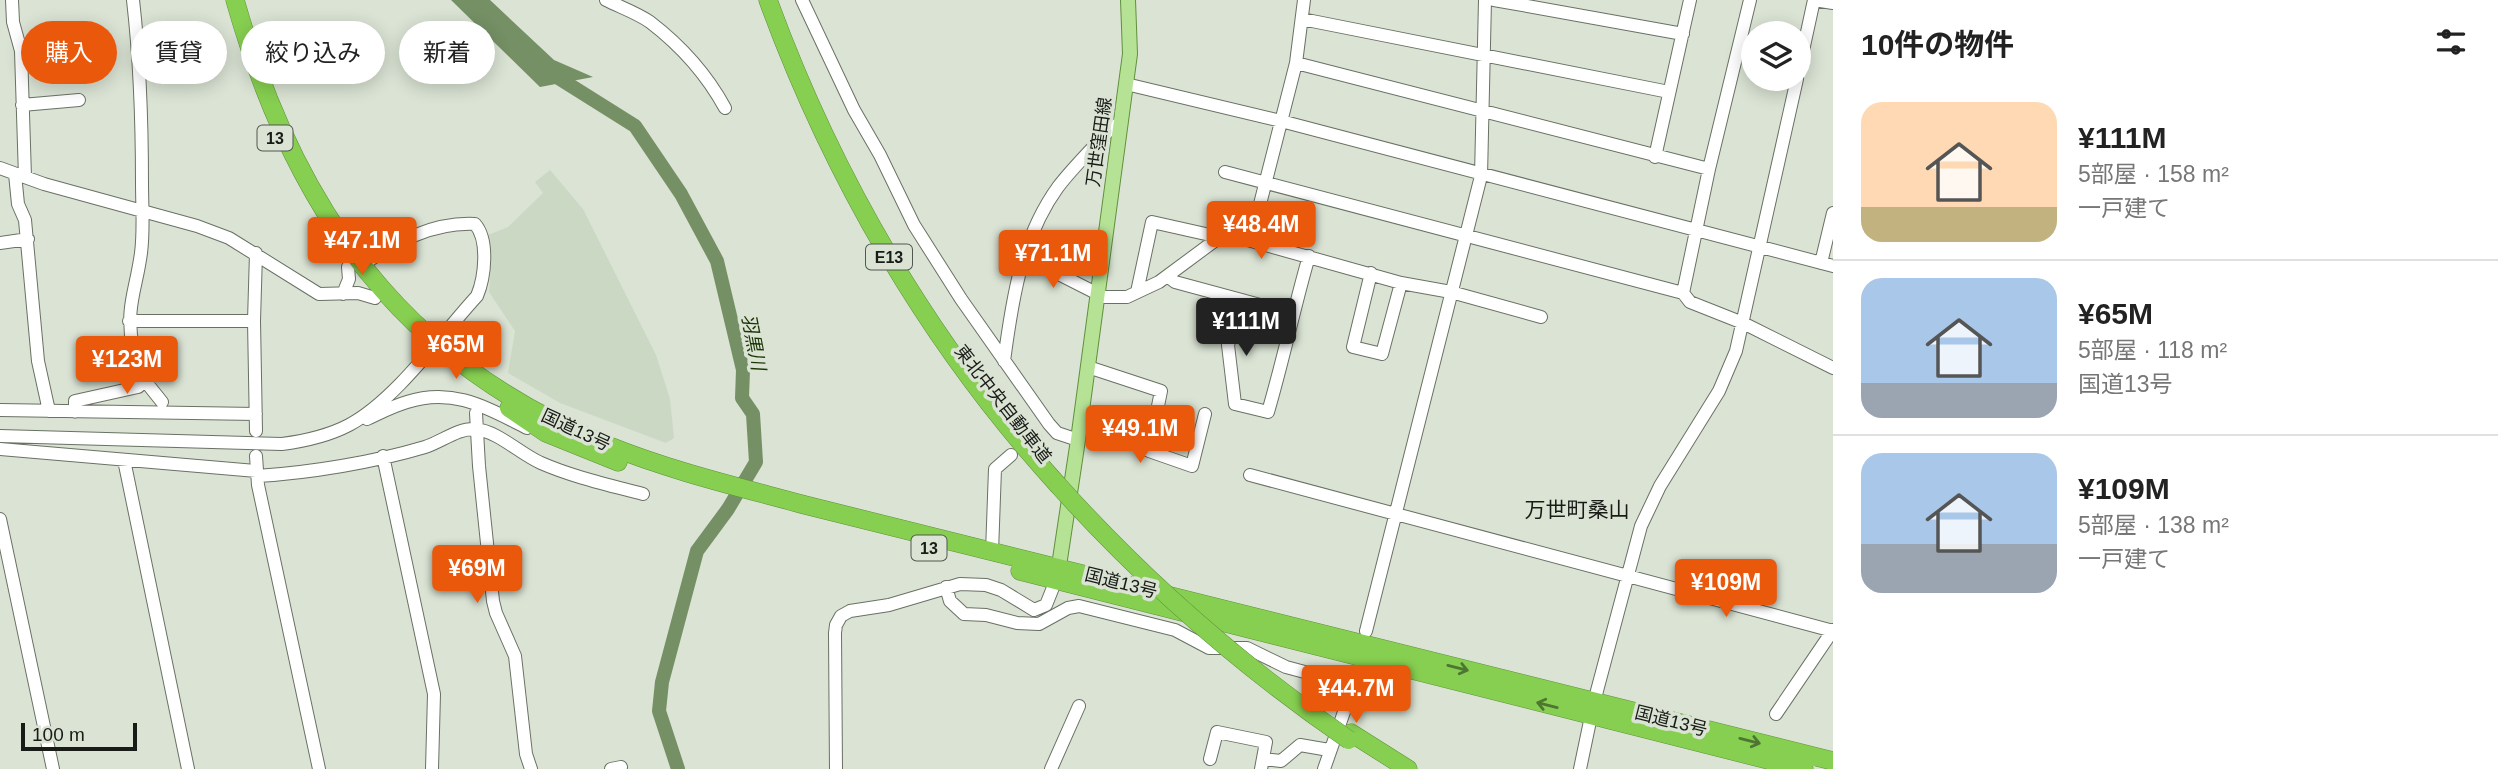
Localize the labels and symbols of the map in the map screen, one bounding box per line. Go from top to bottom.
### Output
street label: 万世窪田線 [1083,96,1115,188]
road number: 13 [258,126,292,150]
pin: ¥48.4M [1204,202,1318,261]
pin: ¥47.1M [305,218,419,277]
pin: ¥71.1M [996,230,1110,290]
road number: E13 [866,244,912,270]
pin: ¥111M [1197,298,1295,358]
water label: 羽黒川 [738,312,770,374]
pin: ¥65M [415,322,497,381]
pin: ¥123M [78,336,176,396]
street label: 東北中央自動車道 [951,341,1055,467]
street label: 国道13号 [538,405,614,455]
pin: ¥49.1M [1083,406,1197,465]
district label: 万世町桑山 [1525,498,1630,521]
road number: 13 [912,536,946,561]
pin: ¥69M [436,546,518,605]
pin: ¥109M [1677,560,1775,619]
street label: 国道13号 [1083,564,1159,602]
one-way arrow [1446,662,1469,675]
pin: ¥44.7M [1299,666,1413,725]
one-way arrow [1536,698,1559,711]
street label: 国道13号 [1633,702,1709,740]
scale bar [21,720,136,752]
one-way arrow [1738,735,1761,748]

